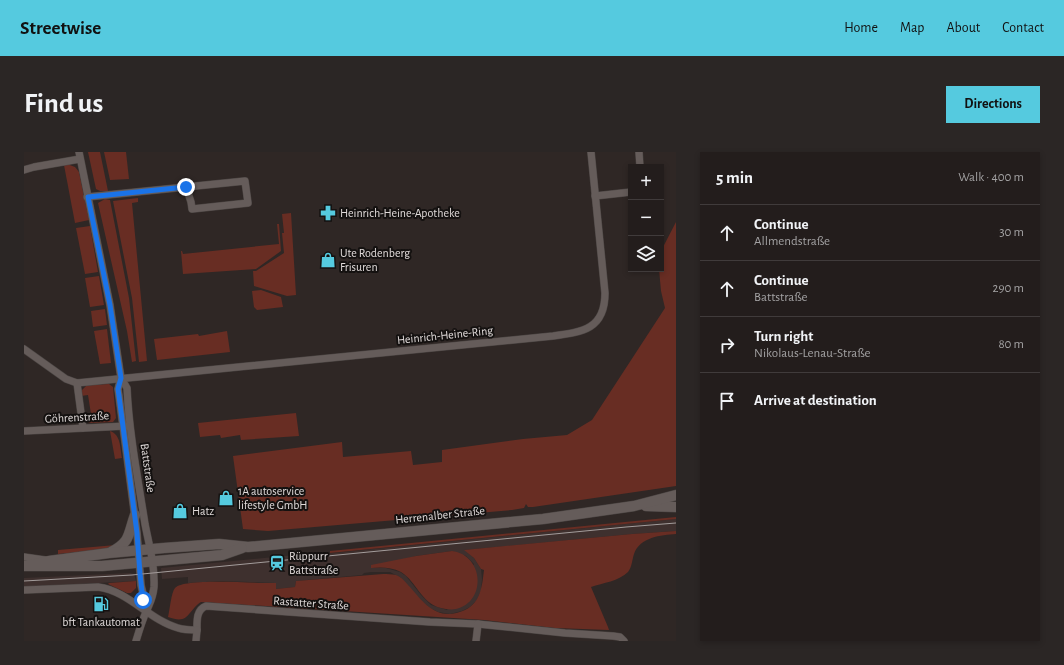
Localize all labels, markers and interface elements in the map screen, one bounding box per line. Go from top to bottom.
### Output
text: Streetwise [20,19,101,38]
text: Home [844,21,878,35]
text: Map [900,21,924,35]
text: About [946,21,980,35]
text: Contact [1002,21,1044,35]
button: Directions [946,86,1040,123]
text: Find us [24,90,103,118]
map controls [628,164,664,272]
button: + [628,164,664,200]
text: 5 min [716,169,753,186]
text: Walk · 400 m [958,171,1024,184]
route end [177,178,195,196]
button: − [628,200,664,236]
pharmacy icon: Heinrich-Heine-Apotheke [319,204,337,222]
place label: Heinrich-Heine-Apotheke [340,207,460,219]
text: Continue [754,217,809,232]
icon: ahead [716,222,738,244]
text: 30 m [999,226,1024,239]
text: Allmendstraße [754,235,830,248]
button: layers [628,236,664,272]
place label: Ute Rodenberg Frisuren [340,247,410,273]
shop icon: Ute Rodenberg Frisuren [319,251,337,269]
text: Continue [754,273,809,288]
icon: ahead [716,278,738,300]
text: 290 m [993,282,1024,295]
text: Battstraße [754,291,808,304]
street label: Heinrich-Heine-Ring [396,324,494,346]
text: Turn right [754,329,813,344]
icon: right [716,334,738,356]
text: 80 m [998,338,1024,351]
text: Nikolaus-Lenau-Straße [754,347,871,360]
icon: arrive [716,390,738,412]
text: Arrive at destination [754,393,877,408]
street label: Göhrenstraße [45,409,109,425]
street label: Battstraße [139,443,157,493]
place label: 1A autoservice lifestyle GmbH [238,485,307,512]
shop icon: 1A autoservice lifestyle GmbH [217,489,235,507]
shop icon: Hatz [171,502,189,520]
street label: Herrenalber Straße [395,504,485,526]
place label: Hatz [192,505,214,517]
place label: Rüppurr Battstraße [289,550,338,576]
station icon: Rüppurr Battstraße [268,554,286,572]
route start [134,591,152,609]
street label: Rastatter Straße [273,594,349,612]
fuel station icon: bft Tankautomat [92,595,110,613]
place label: bft Tankautomat [62,616,140,628]

